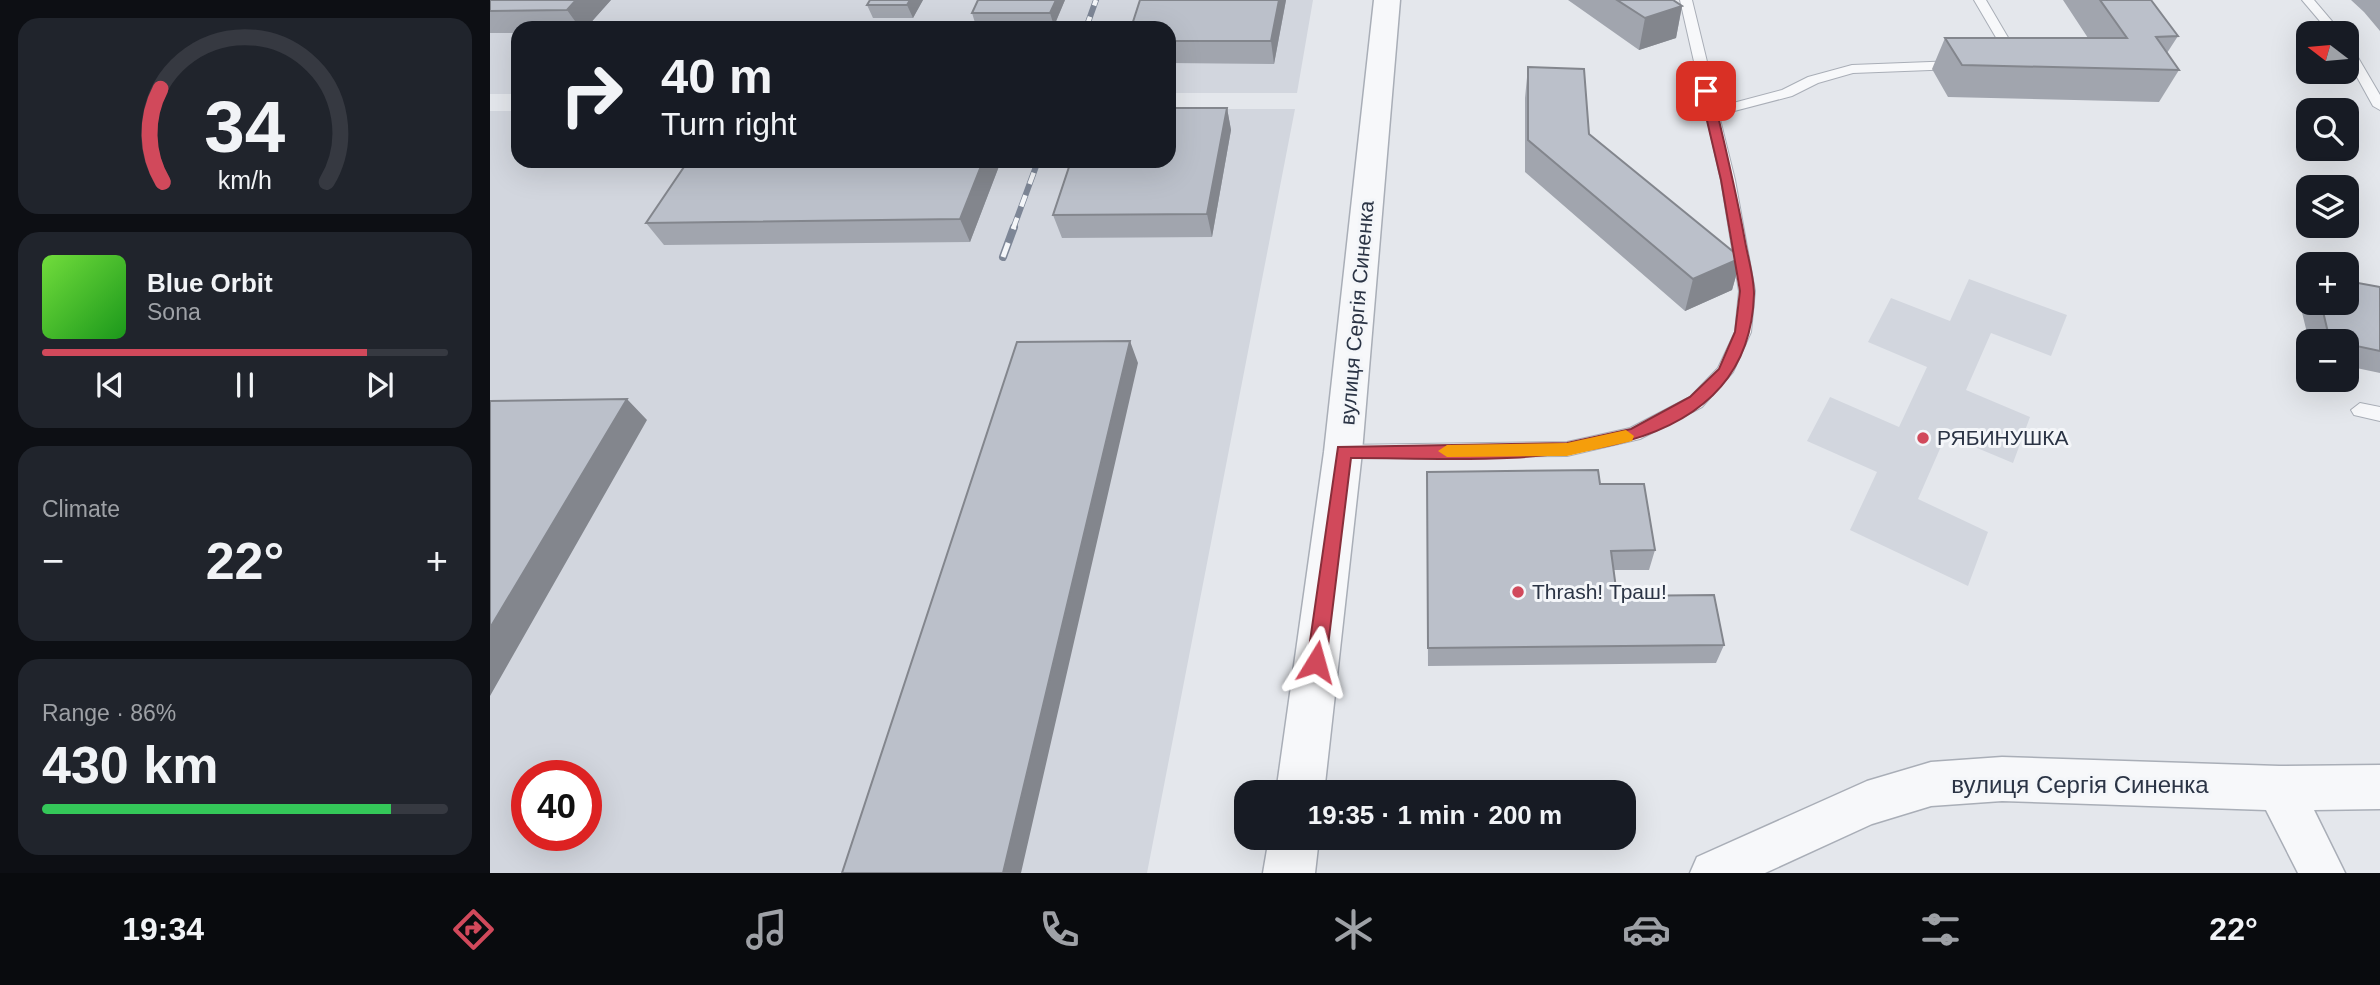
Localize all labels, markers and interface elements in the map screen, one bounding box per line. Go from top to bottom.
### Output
north arrow [2296,21,2359,84]
map controls [2296,21,2359,392]
icon: right [546,49,637,140]
text: 40 m [661,49,773,103]
pin [1676,61,1736,121]
icon: arrive [1687,72,1725,110]
text: 34 [205,86,286,167]
button: search [2296,98,2359,161]
text: Turn right [661,106,797,142]
text: km/h [218,166,272,194]
button: layers [2296,175,2359,238]
street label: вулиця Сергія Синенка [1335,200,1378,426]
button: + [2296,252,2359,315]
text: Blue Orbit [147,268,273,298]
text: Sona [147,299,201,325]
button: − [2296,329,2359,392]
icon: previous [91,366,129,404]
icon: pause [226,366,264,404]
icon: next [361,366,399,404]
place label: РЯБИНУШКА [1937,426,2069,449]
marker: РЯБИНУШКА [1915,430,1931,446]
text: Climate [42,496,120,522]
text: 22° [206,532,284,590]
text: − [42,540,64,582]
text: + [426,540,448,582]
place label: Thrash! Траш! [1532,580,1667,603]
marker: Thrash! Траш! [1510,584,1526,600]
position arrow [1279,625,1353,699]
text: Range · 86% [42,700,176,726]
text: 430 km [42,736,218,794]
speed limit sign: 40 [511,760,602,851]
street label: вулиця Сергія Синенка [1951,771,2209,798]
text: 19:35 · 1 min · 200 m [1308,800,1562,830]
icon: directions [449,905,498,954]
icon: music [742,905,791,954]
icon: phone [1035,905,1084,954]
icon: climate [1329,905,1378,954]
icon: car [1622,905,1671,954]
icon: filters [1916,905,1965,954]
text: 19:34 [122,911,204,947]
text: 22° [2209,911,2258,947]

